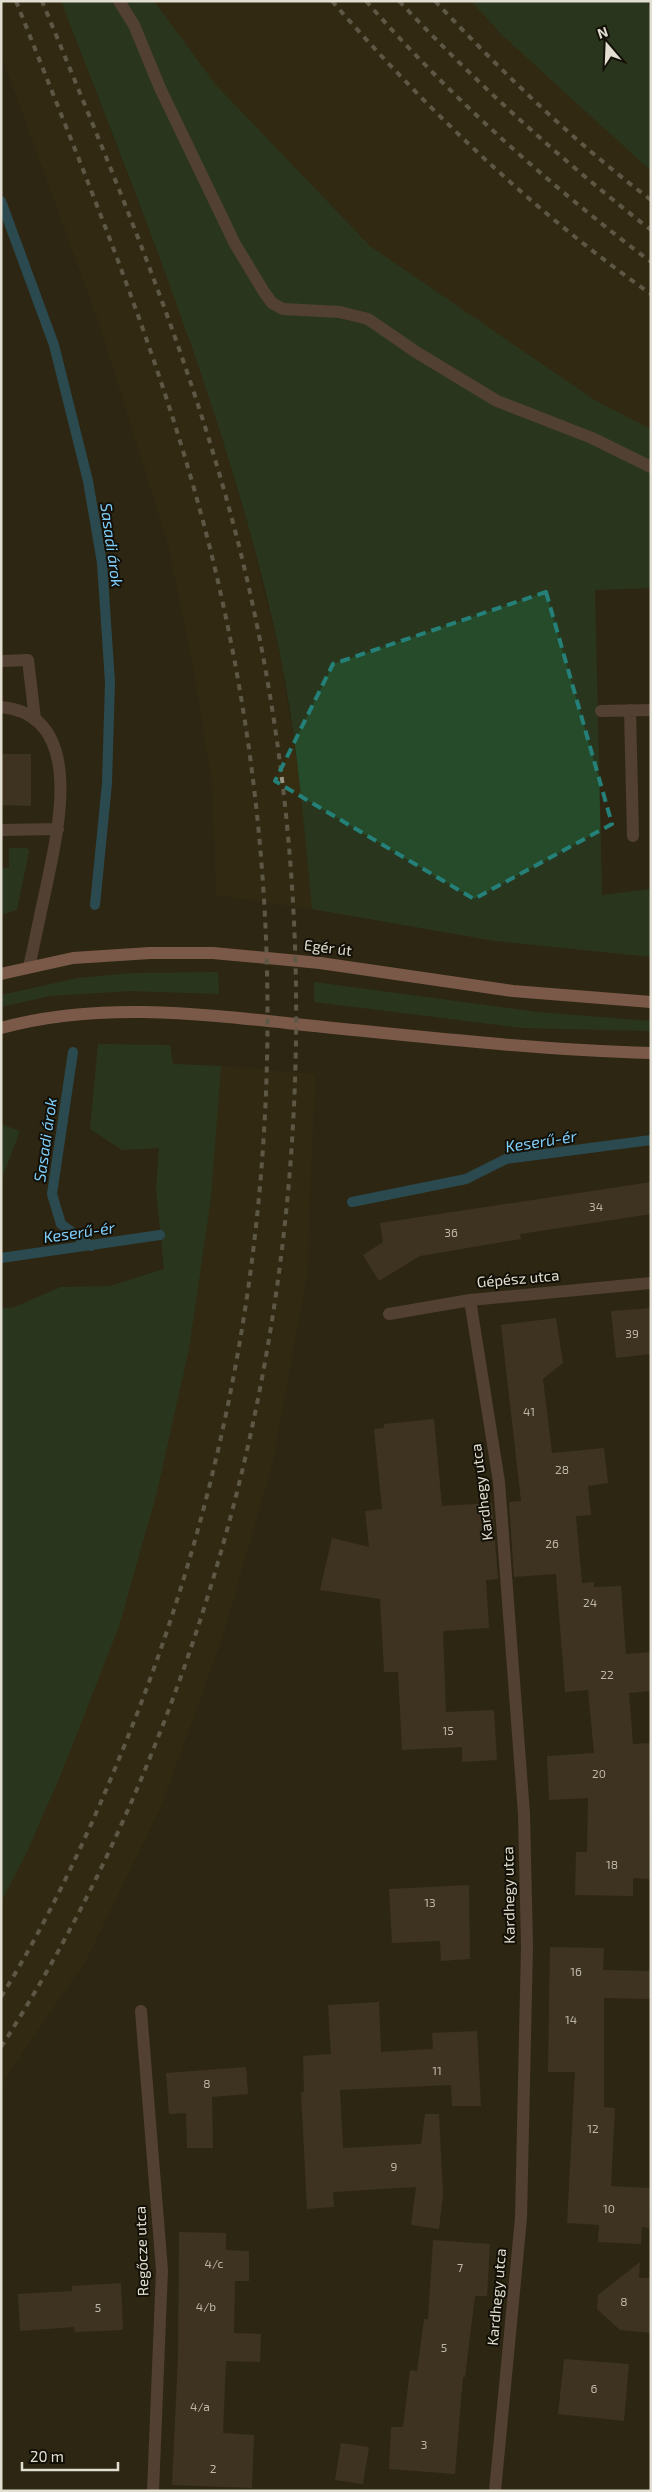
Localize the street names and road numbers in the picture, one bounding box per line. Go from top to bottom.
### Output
street label: Egér út [303,935,353,959]
street label: Gépész utca [476,1265,560,1291]
street label: Kardhegy utca [466,1443,496,1542]
street label: Kardhegy utca [498,1846,518,1944]
street label: Regőcze utca [130,2206,152,2296]
street label: Kardhegy utca [483,2248,509,2346]

